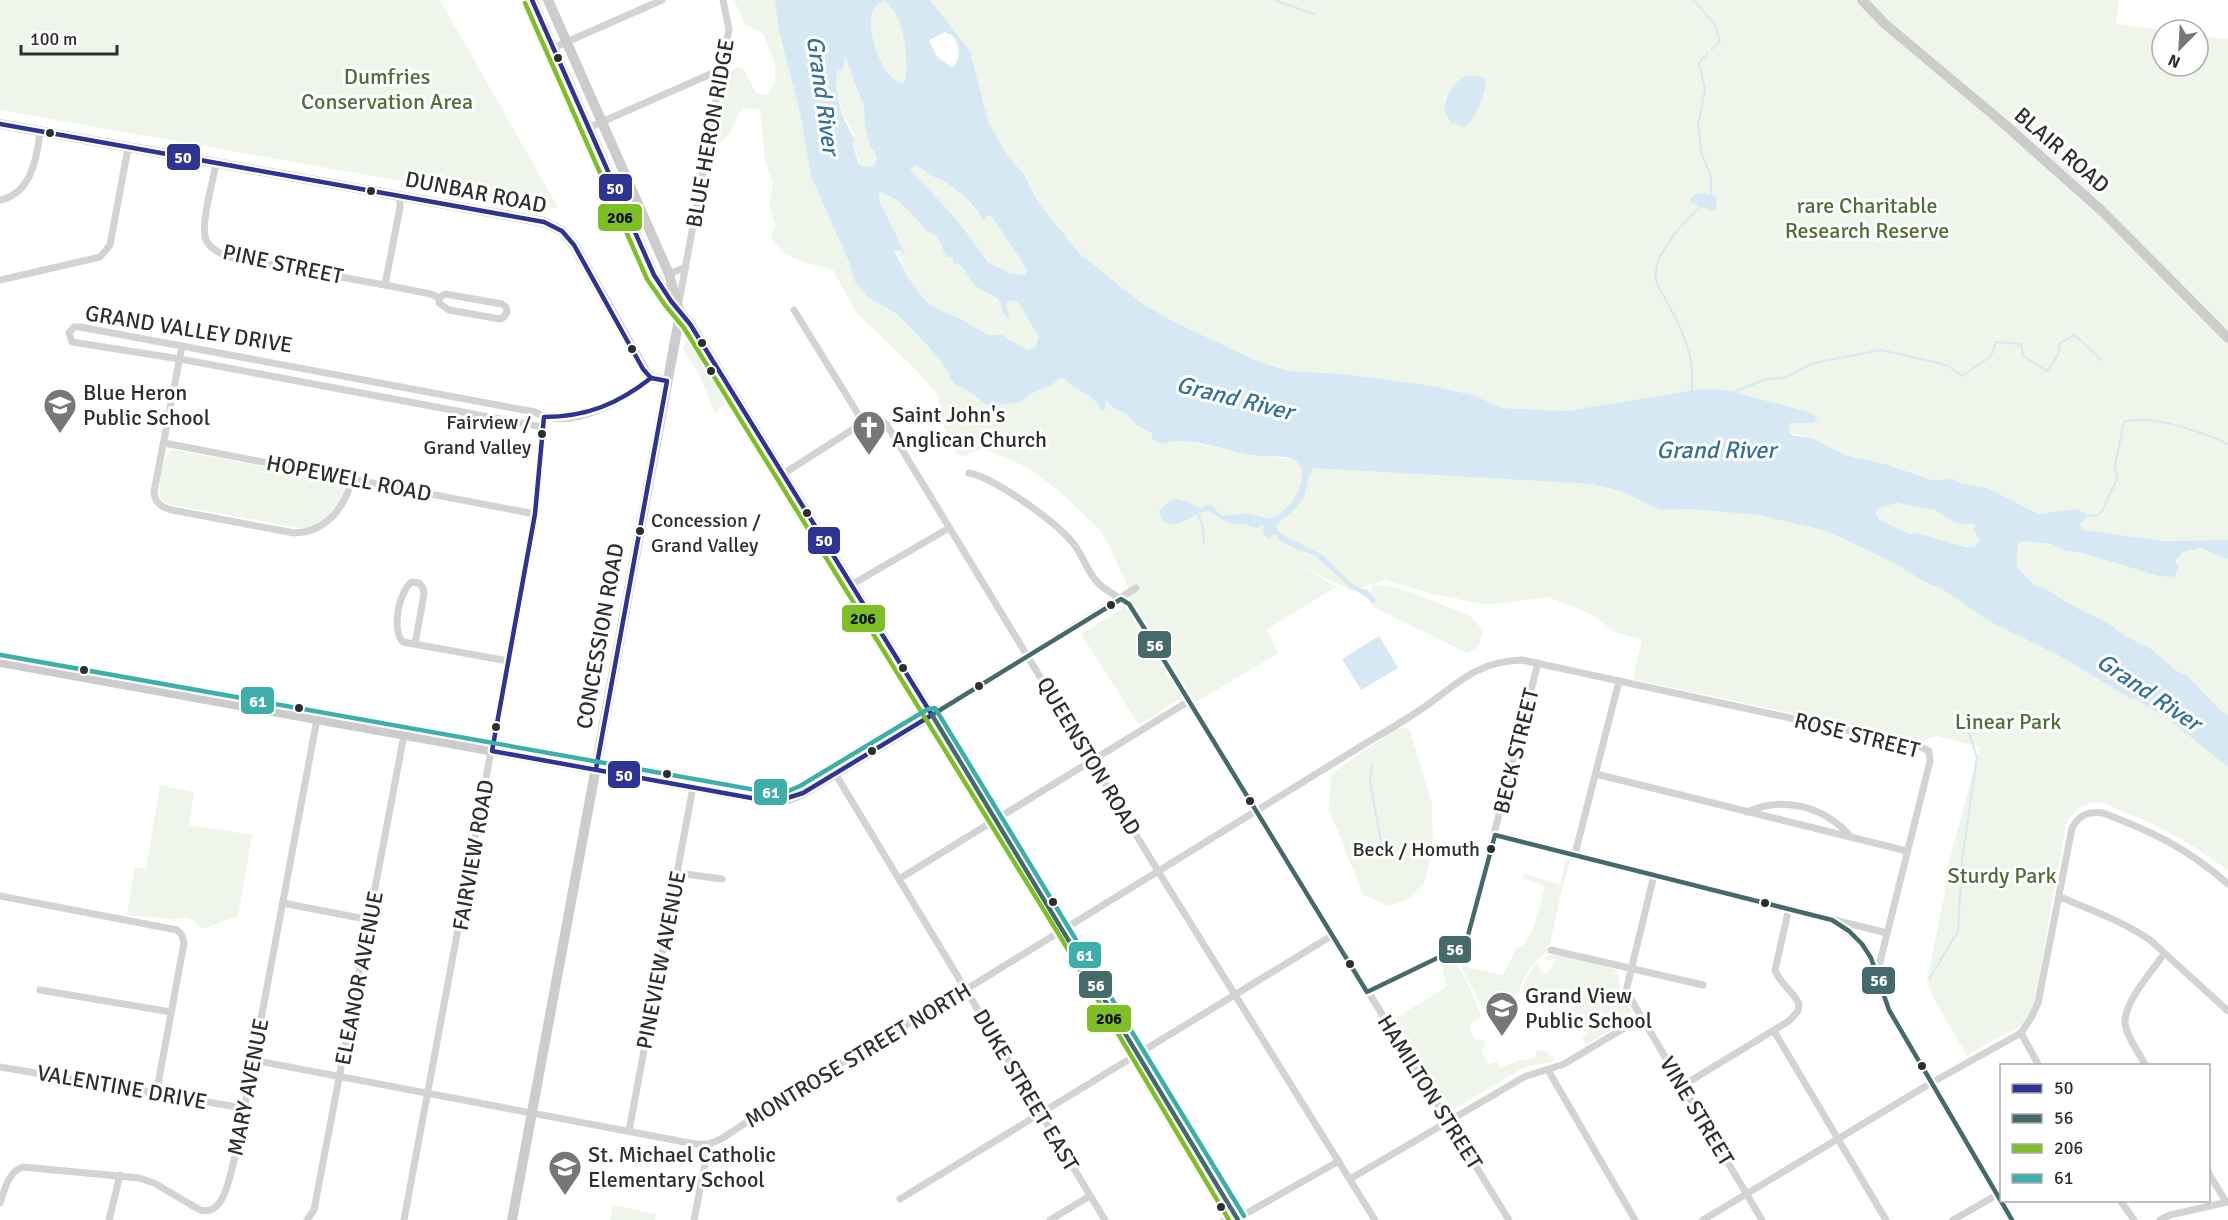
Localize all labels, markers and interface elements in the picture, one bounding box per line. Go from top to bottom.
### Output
scale bar [21,18,117,56]
north arrow [2150,18,2210,78]
text: 100 m [30,28,77,50]
water label: Grand River [800,34,847,159]
street label: BLUE HERON RIDGE [680,37,740,229]
text: N [2165,49,2183,72]
unlabelled marker [552,52,564,64]
park label: Dumfries Conservation Area [301,63,473,115]
street label: BLAIR ROAD [2009,101,2115,199]
unlabelled marker [44,127,56,139]
line badge: 50 [166,143,201,171]
text: 50 [174,148,192,168]
street label: DUNBAR ROAD [403,165,549,219]
line badge: 50 [598,173,633,202]
text: 50 [606,179,624,199]
unlabelled marker [365,185,377,197]
park label: rare Charitable Research Reserve [1785,192,1949,244]
line badge: 206 [597,203,643,232]
text: 206 [607,208,633,228]
street label: PINE STREET [220,238,346,290]
street label: GRAND VALLEY DRIVE [83,299,295,359]
unlabelled marker [696,337,708,349]
unlabelled marker [626,343,638,355]
unlabelled marker [705,365,717,377]
water label: Grand River [1173,369,1300,428]
place label: Blue Heron Public School [83,379,210,431]
school or university icon: Blue Heron Public School [42,387,78,434]
place label: Saint John's Anglican Church [892,401,1047,453]
church icon: Saint John's Anglican Church [851,409,887,456]
place label: Fairview / Grand Valley [424,410,532,460]
marker: Fairview / Grand Valley [536,428,548,440]
water label: Grand River [1656,435,1779,465]
street label: HOPEWELL ROAD [264,449,434,507]
unlabelled marker [801,507,813,519]
place label: Concession / Grand Valley [651,508,761,558]
marker: Concession / Grand Valley [634,525,646,537]
line badge: 50 [807,526,841,555]
text: 50 [815,531,833,551]
street label: CONCESSION ROAD [570,541,630,731]
unlabelled marker [1105,599,1117,611]
line badge: 206 [841,604,886,633]
text: 206 [850,609,876,629]
line badge: 56 [1137,630,1172,659]
text: 56 [1146,636,1164,656]
water label: Grand River [2091,646,2210,740]
unlabelled marker [897,662,909,674]
unlabelled marker [78,664,90,676]
street label: QUEENSTON ROAD [1031,672,1147,840]
unlabelled marker [973,680,985,692]
street label: BECK STREET [1487,685,1545,816]
line badge: 61 [240,686,275,715]
text: 61 [249,692,267,712]
unlabelled marker [293,702,305,714]
street label: ROSE STREET [1791,706,1923,764]
park label: Linear Park [1955,708,2061,735]
unlabelled marker [490,721,502,733]
unlabelled marker [866,745,878,757]
line badge: 50 [607,760,641,789]
text: 50 [615,766,633,786]
unlabelled marker [661,768,673,780]
street label: FAIRVIEW ROAD [446,777,500,933]
line badge: 61 [753,778,788,806]
text: 61 [762,783,780,803]
unlabelled marker [1244,795,1256,807]
place label: Beck / Homuth [1353,837,1480,862]
marker: Beck / Homuth [1485,843,1497,855]
park label: Sturdy Park [1948,862,2056,889]
street label: PINEVIEW AVENUE [630,869,692,1051]
street label: ELEANOR AVENUE [329,889,389,1067]
unlabelled marker [1047,896,1059,908]
unlabelled marker [1759,897,1771,909]
line badge: 56 [1438,935,1472,964]
text: 56 [1446,940,1464,960]
line badge: 61 [1068,941,1102,969]
text: 61 [1076,946,1094,966]
unlabelled marker [1344,958,1356,970]
line badge: 56 [1861,966,1896,995]
line badge: 56 [1078,970,1113,999]
text: 56 [1870,971,1888,991]
text: 56 [1087,976,1105,996]
street label: MONTROSE STREET NORTH [740,977,976,1133]
place label: Grand View Public School [1525,982,1652,1034]
school or university icon: Grand View Public School [1484,990,1520,1037]
street label: DUKE STREET EAST [967,1004,1085,1176]
line badge: 206 [1086,1004,1132,1033]
text: 206 [1096,1009,1122,1029]
street label: HAMILTON STREET [1372,1010,1489,1175]
street label: MARY AVENUE [221,1016,275,1158]
street label: VINE STREET [1654,1051,1740,1171]
street label: VALENTINE DRIVE [35,1059,209,1115]
unlabelled marker [1916,1060,1928,1072]
legend [2000,1064,2210,1202]
text: 50 [2054,1077,2073,1099]
text: 56 [2054,1107,2073,1129]
text: 206 [2054,1137,2083,1159]
place label: St. Michael Catholic Elementary School [588,1141,776,1193]
school or university icon: St. Michael Catholic Elementary School [547,1149,583,1196]
text: 61 [2054,1167,2073,1189]
unlabelled marker [1215,1201,1227,1213]

